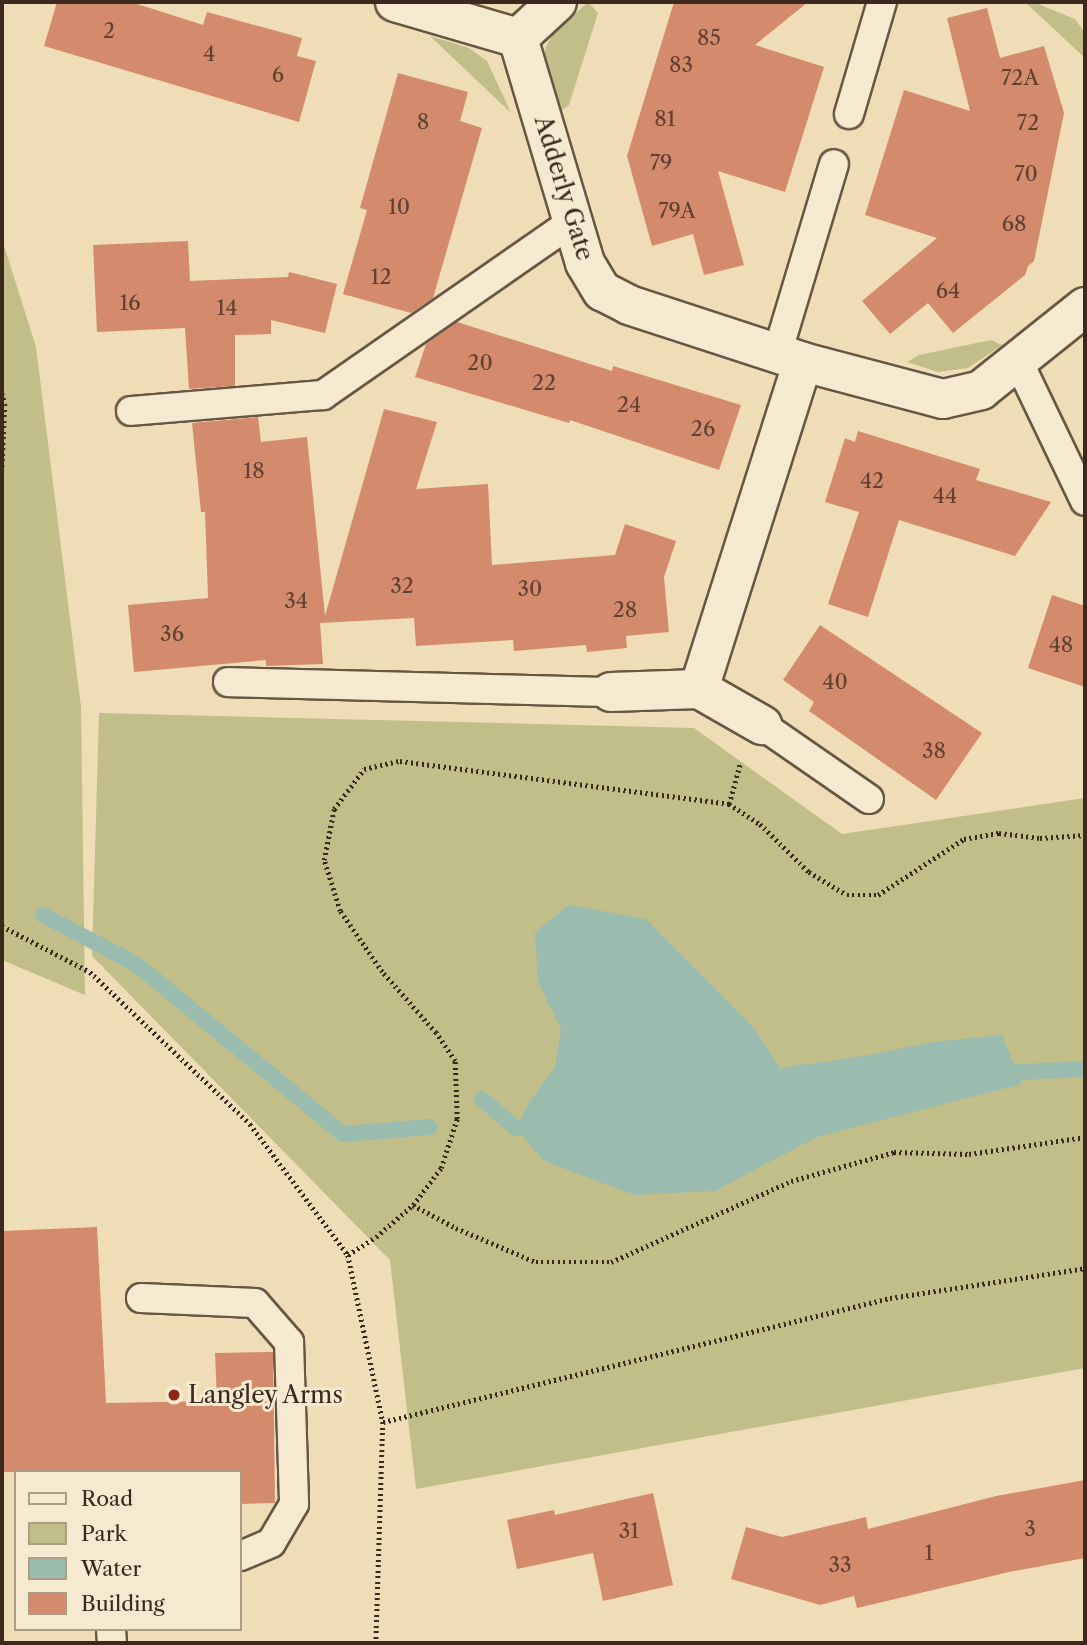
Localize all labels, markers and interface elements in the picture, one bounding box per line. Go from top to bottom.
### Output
house number: 2 [103,18,115,44]
house number: 85 [697,25,721,51]
house number: 4 [203,41,215,67]
house number: 83 [669,52,693,78]
house number: 6 [272,62,284,88]
house number: 72A [1001,65,1039,91]
house number: 81 [654,106,676,132]
house number: 8 [417,109,429,135]
house number: 72 [1017,110,1039,136]
street label: Adderly Gate [528,112,600,264]
house number: 79 [650,150,672,176]
house number: 70 [1014,161,1038,187]
house number: 10 [388,194,410,220]
house number: 79A [658,198,696,224]
house number: 68 [1002,211,1026,237]
house number: 12 [371,264,391,290]
house number: 64 [936,278,960,304]
house number: 16 [119,290,141,316]
house number: 14 [217,295,237,321]
house number: 20 [467,350,493,376]
house number: 22 [532,370,556,396]
house number: 24 [617,392,641,418]
house number: 26 [691,416,715,442]
house number: 18 [243,458,265,484]
house number: 42 [860,468,884,494]
house number: 44 [933,483,957,509]
house number: 32 [390,573,414,599]
house number: 30 [518,576,542,602]
house number: 34 [284,588,308,614]
house number: 28 [613,597,637,623]
house number: 36 [160,621,184,647]
house number: 48 [1049,632,1073,658]
house number: 40 [822,669,848,695]
house number: 38 [922,738,946,764]
place label: Langley Arms [188,1381,345,1409]
marker: Langley Arms [166,1387,182,1403]
legend [14,1470,242,1631]
text: Road [81,1486,133,1511]
house number: 3 [1024,1516,1036,1542]
house number: 31 [619,1518,639,1544]
text: Park [81,1521,127,1546]
house number: 1 [925,1540,933,1566]
house number: 33 [828,1552,852,1578]
text: Water [81,1556,141,1581]
text: Building [81,1591,165,1616]

